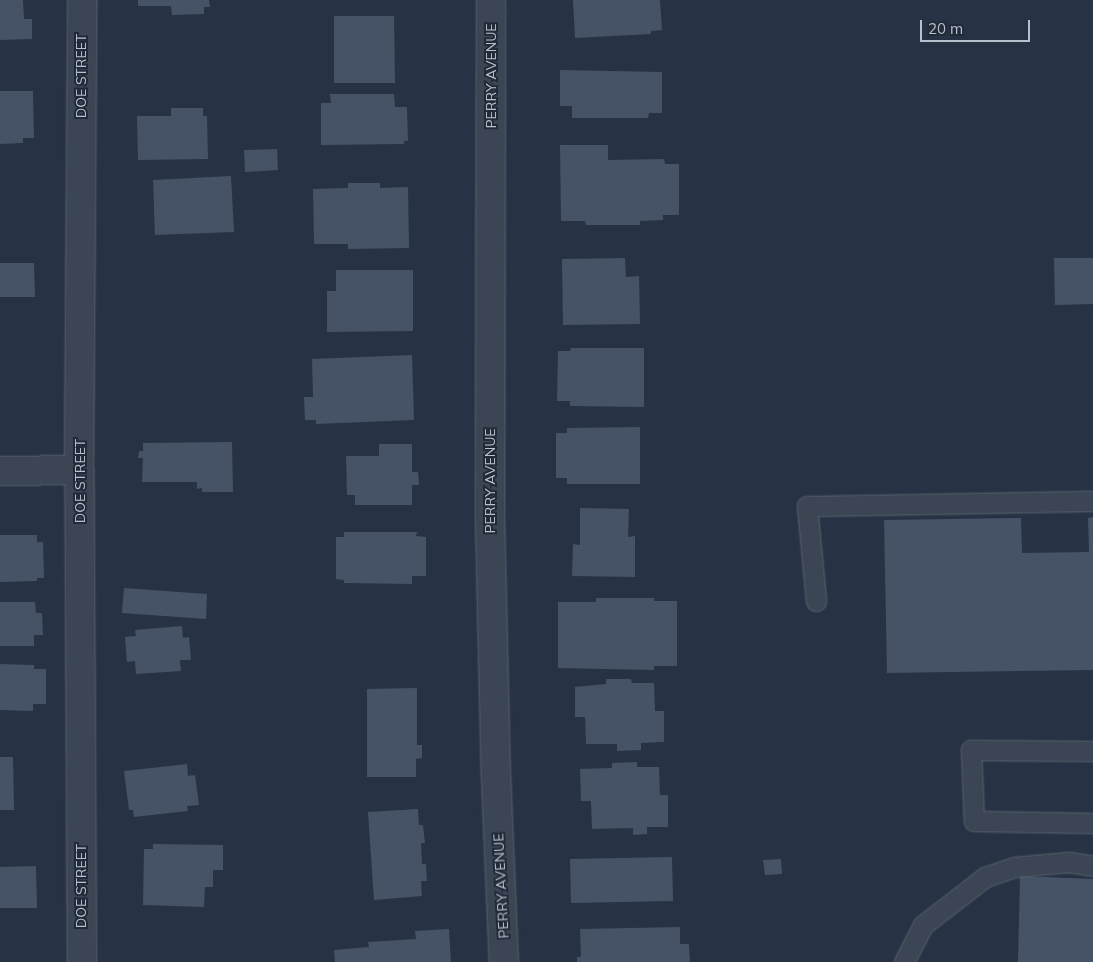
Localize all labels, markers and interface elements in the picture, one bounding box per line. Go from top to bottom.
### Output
scale bar [923,10,1033,42]
text: 20 m [928,19,963,38]
street label: PERRY AVENUE [483,23,499,129]
street label: DOE STREET [73,34,89,118]
street label: PERRY AVENUE [482,428,498,534]
street label: DOE STREET [72,439,88,523]
street label: PERRY AVENUE [490,833,512,939]
street label: DOE STREET [73,844,89,928]

